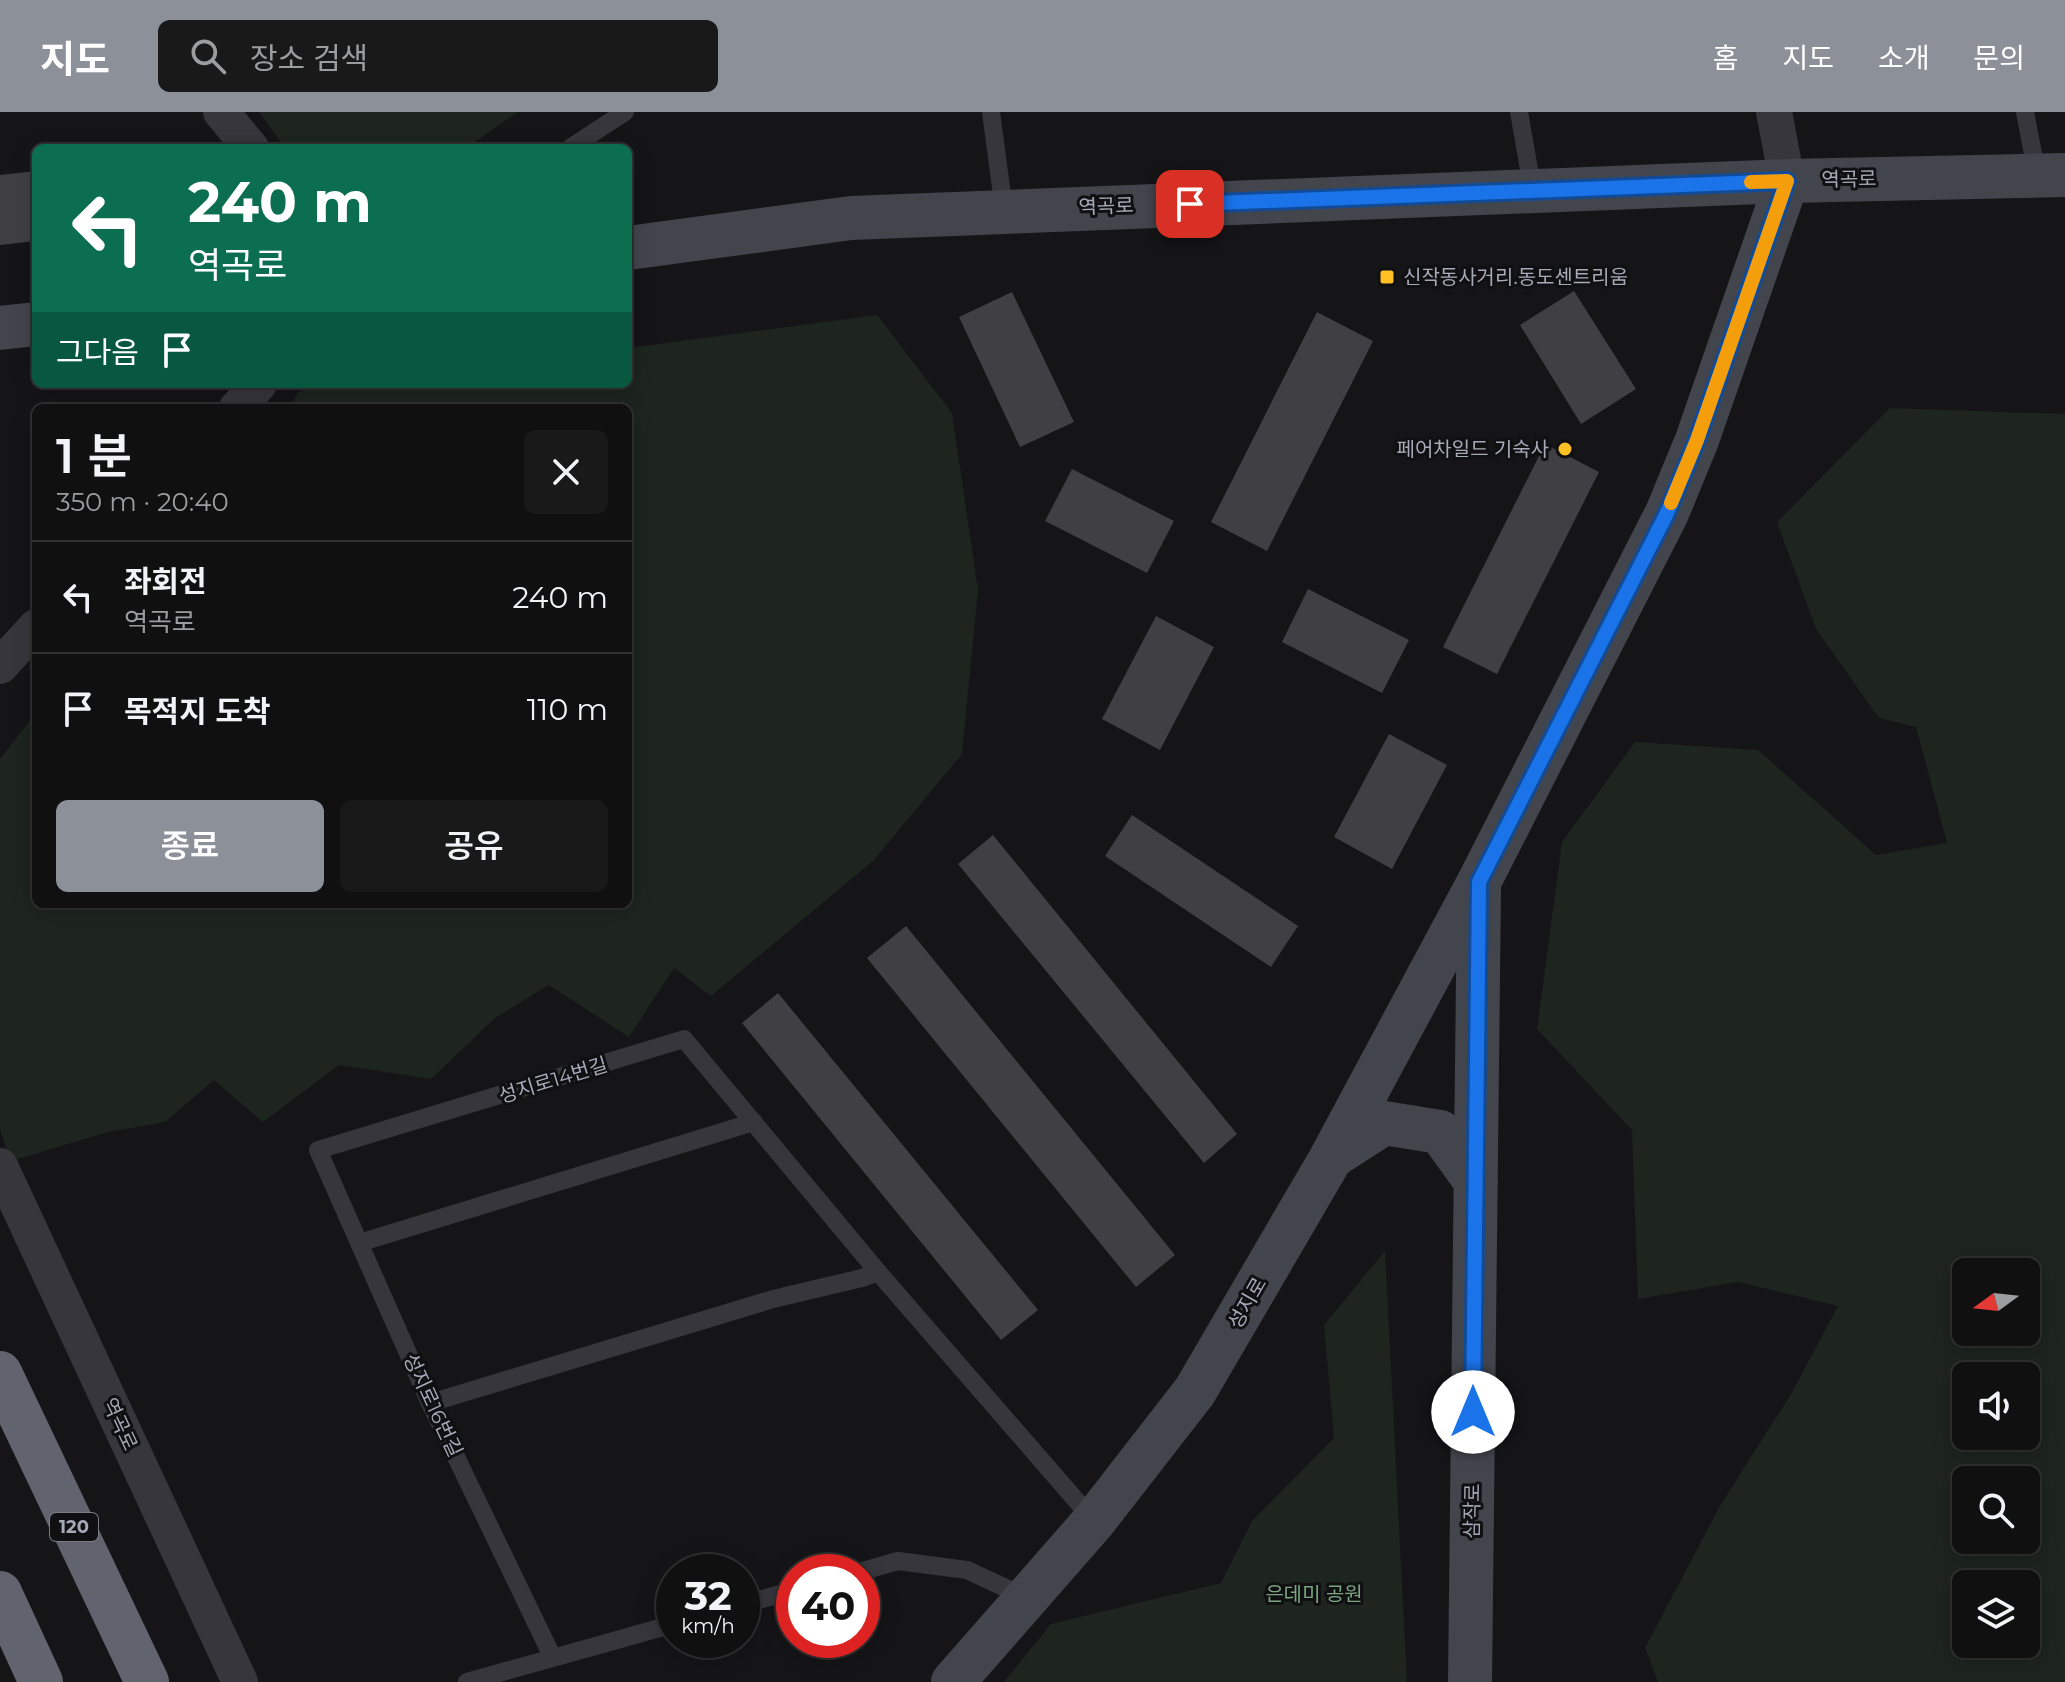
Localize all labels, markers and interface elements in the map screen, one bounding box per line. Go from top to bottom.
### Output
search box [158,20,718,92]
icon: search [186,34,230,78]
text: 지도 [40,36,110,83]
text: 장소 검색 [250,40,368,77]
text: 홈 [1713,41,1738,75]
text: 지도 [1782,41,1834,75]
text: 소개 [1878,41,1929,75]
text: 문의 [1973,41,2025,75]
street label: 역곡로 [1821,167,1877,191]
text: 240 m [188,168,372,236]
pin [1156,170,1224,238]
icon: left [56,176,160,280]
icon: arrive [1168,182,1212,226]
street label: 역곡로 [1078,193,1134,219]
text: 역곡로 [188,243,287,287]
place label: 신작동사거리.동도센트리움 [1403,265,1628,289]
marker: 신작동사거리.동도센트리움 [1378,268,1396,286]
icon: arrive [155,328,199,372]
text: 그다음 [56,334,139,371]
text: 1 분 [56,427,132,485]
button: close [524,430,608,514]
place label: 페어차일드 기숙사 [1397,437,1549,461]
marker: 페어차일드 기숙사 [1556,440,1574,458]
text: 350 m · 20:40 [56,486,229,518]
text: 좌회전 [124,563,207,600]
icon: left [56,575,100,619]
text: 240 m [512,579,608,616]
text: 역곡로 [124,606,196,638]
icon: arrive [56,687,100,731]
text: 110 m [527,691,608,728]
text: 목적지 도착 [124,693,271,730]
button: 종료 [56,800,324,892]
button: 공유 [340,800,608,892]
street label: 성지로14번길 [496,1052,610,1108]
north arrow [1952,1258,2040,1346]
map controls [1952,1258,2040,1658]
street label: 성지로 [1223,1273,1271,1333]
street label: 성지로16번길 [399,1349,467,1461]
button: sound [1952,1362,2040,1450]
position arrow [1431,1370,1515,1454]
street label: 역곡로 [97,1394,143,1454]
button: search [1952,1466,2040,1554]
street label: 삼작로 [1460,1483,1484,1539]
road number: 120 [50,1513,98,1541]
speed limit sign: 40 [776,1554,880,1658]
button: layers [1952,1570,2040,1658]
text: 32 [684,1571,732,1620]
park label: 은데미 공원 [1265,1582,1363,1606]
text: km/h [681,1614,735,1638]

